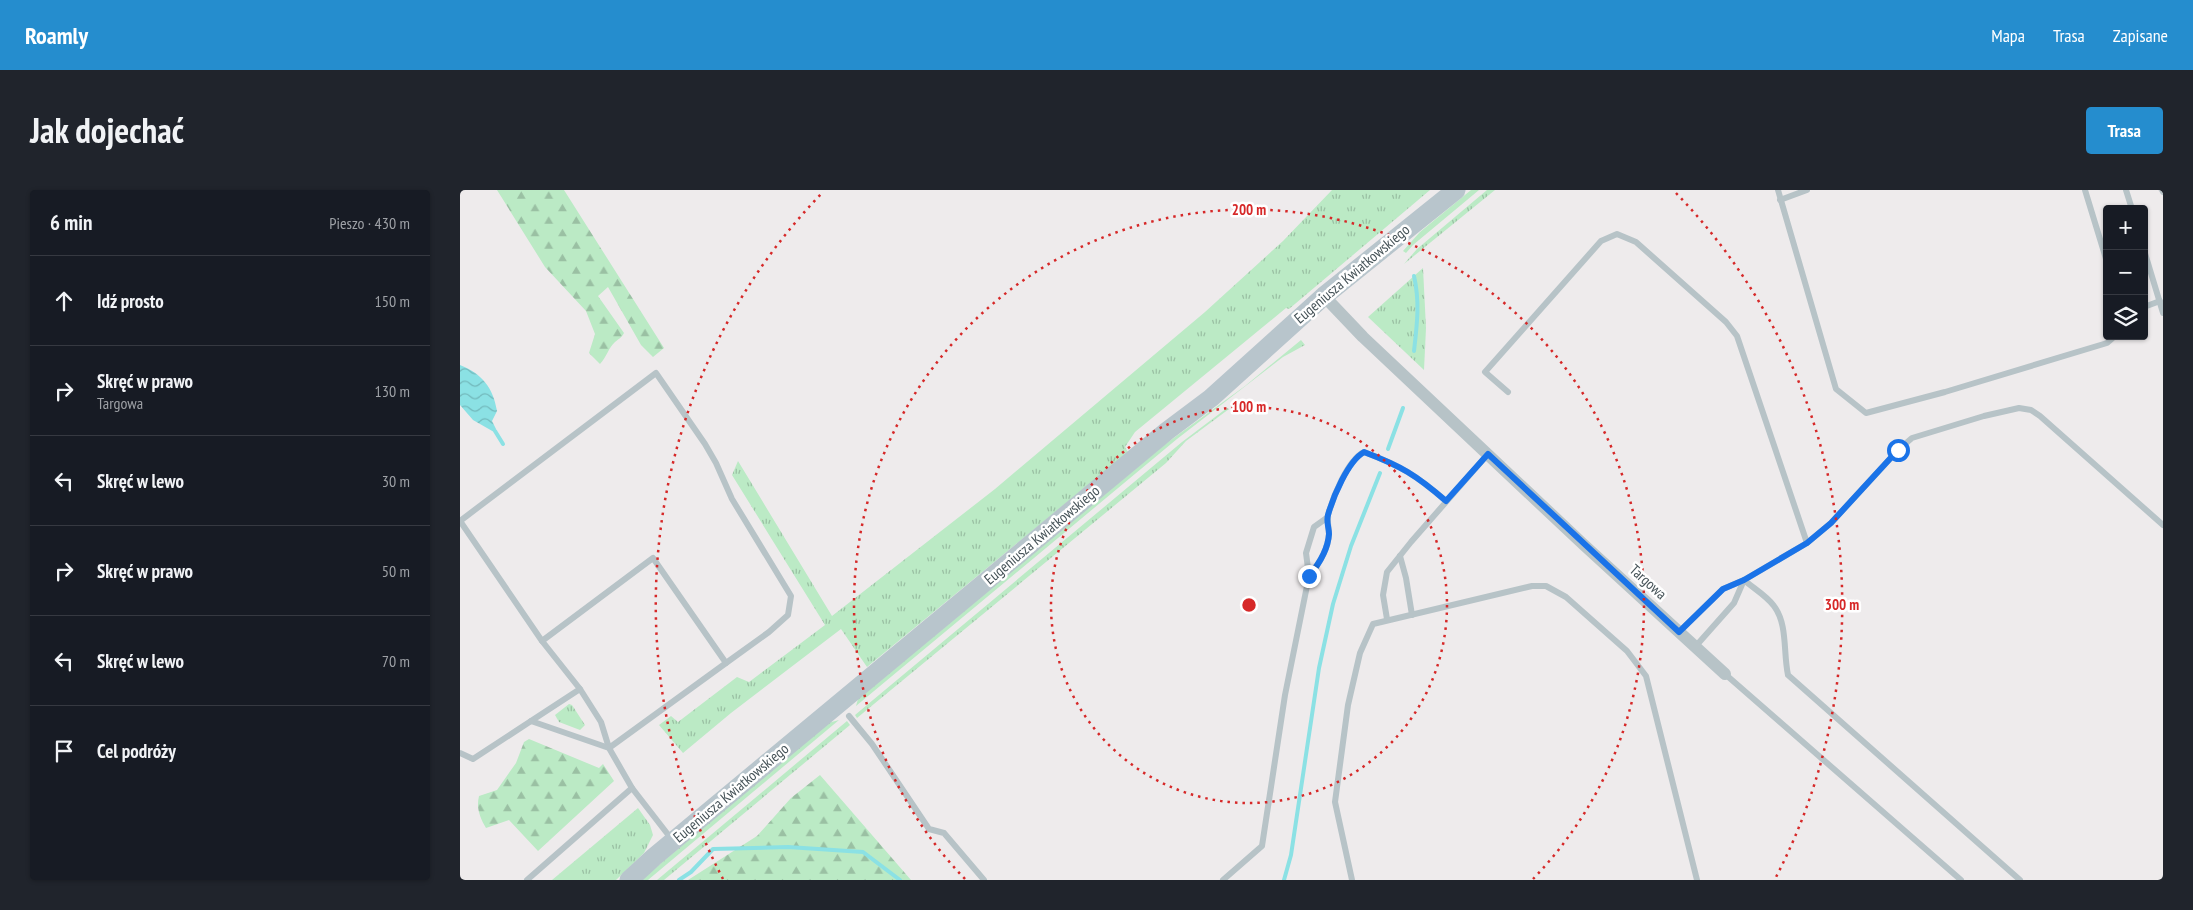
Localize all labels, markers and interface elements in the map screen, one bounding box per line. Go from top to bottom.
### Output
text: Roamly [25,20,88,51]
text: Mapa [1991,24,2025,47]
text: Trasa [2053,24,2085,47]
text: Zapisane [2113,24,2168,47]
text: Jak dojechać [30,107,184,153]
button: Trasa [2086,107,2163,154]
text: 200 m [1232,200,1266,219]
map controls [2103,205,2148,340]
button: + [2103,205,2148,250]
text: 6 min [50,209,92,236]
text: Pieszo · 430 m [329,213,410,233]
street label: Eugeniusza Kwiatkowskiego [1290,220,1413,327]
button: − [2103,250,2148,295]
icon: ahead [50,287,78,315]
text: Idź prosto [97,289,164,313]
text: 150 m [375,291,410,311]
button: layers [2103,295,2148,340]
text: Skręć w prawo [97,369,193,393]
icon: right [50,377,78,405]
text: 130 m [375,381,410,401]
text: Targowa [97,393,143,413]
text: 100 m [1232,397,1266,416]
route start [1887,439,1910,462]
icon: left [50,467,78,495]
text: Skręć w lewo [97,469,184,493]
text: 30 m [382,471,410,491]
street label: Eugeniusza Kwiatkowskiego [980,481,1103,588]
icon: right [50,557,78,585]
text: Skręć w prawo [97,559,193,583]
street label: Targowa [1626,560,1671,603]
text: 50 m [382,561,410,581]
route end [1298,565,1321,588]
text: 300 m [1825,595,1859,614]
centre of rings [1240,596,1258,614]
icon: left [50,647,78,675]
text: Skręć w lewo [97,649,184,673]
text: 70 m [382,651,410,671]
icon: arrive [50,737,78,765]
text: Cel podróży [97,739,176,763]
street label: Eugeniusza Kwiatkowskiego [669,739,792,846]

